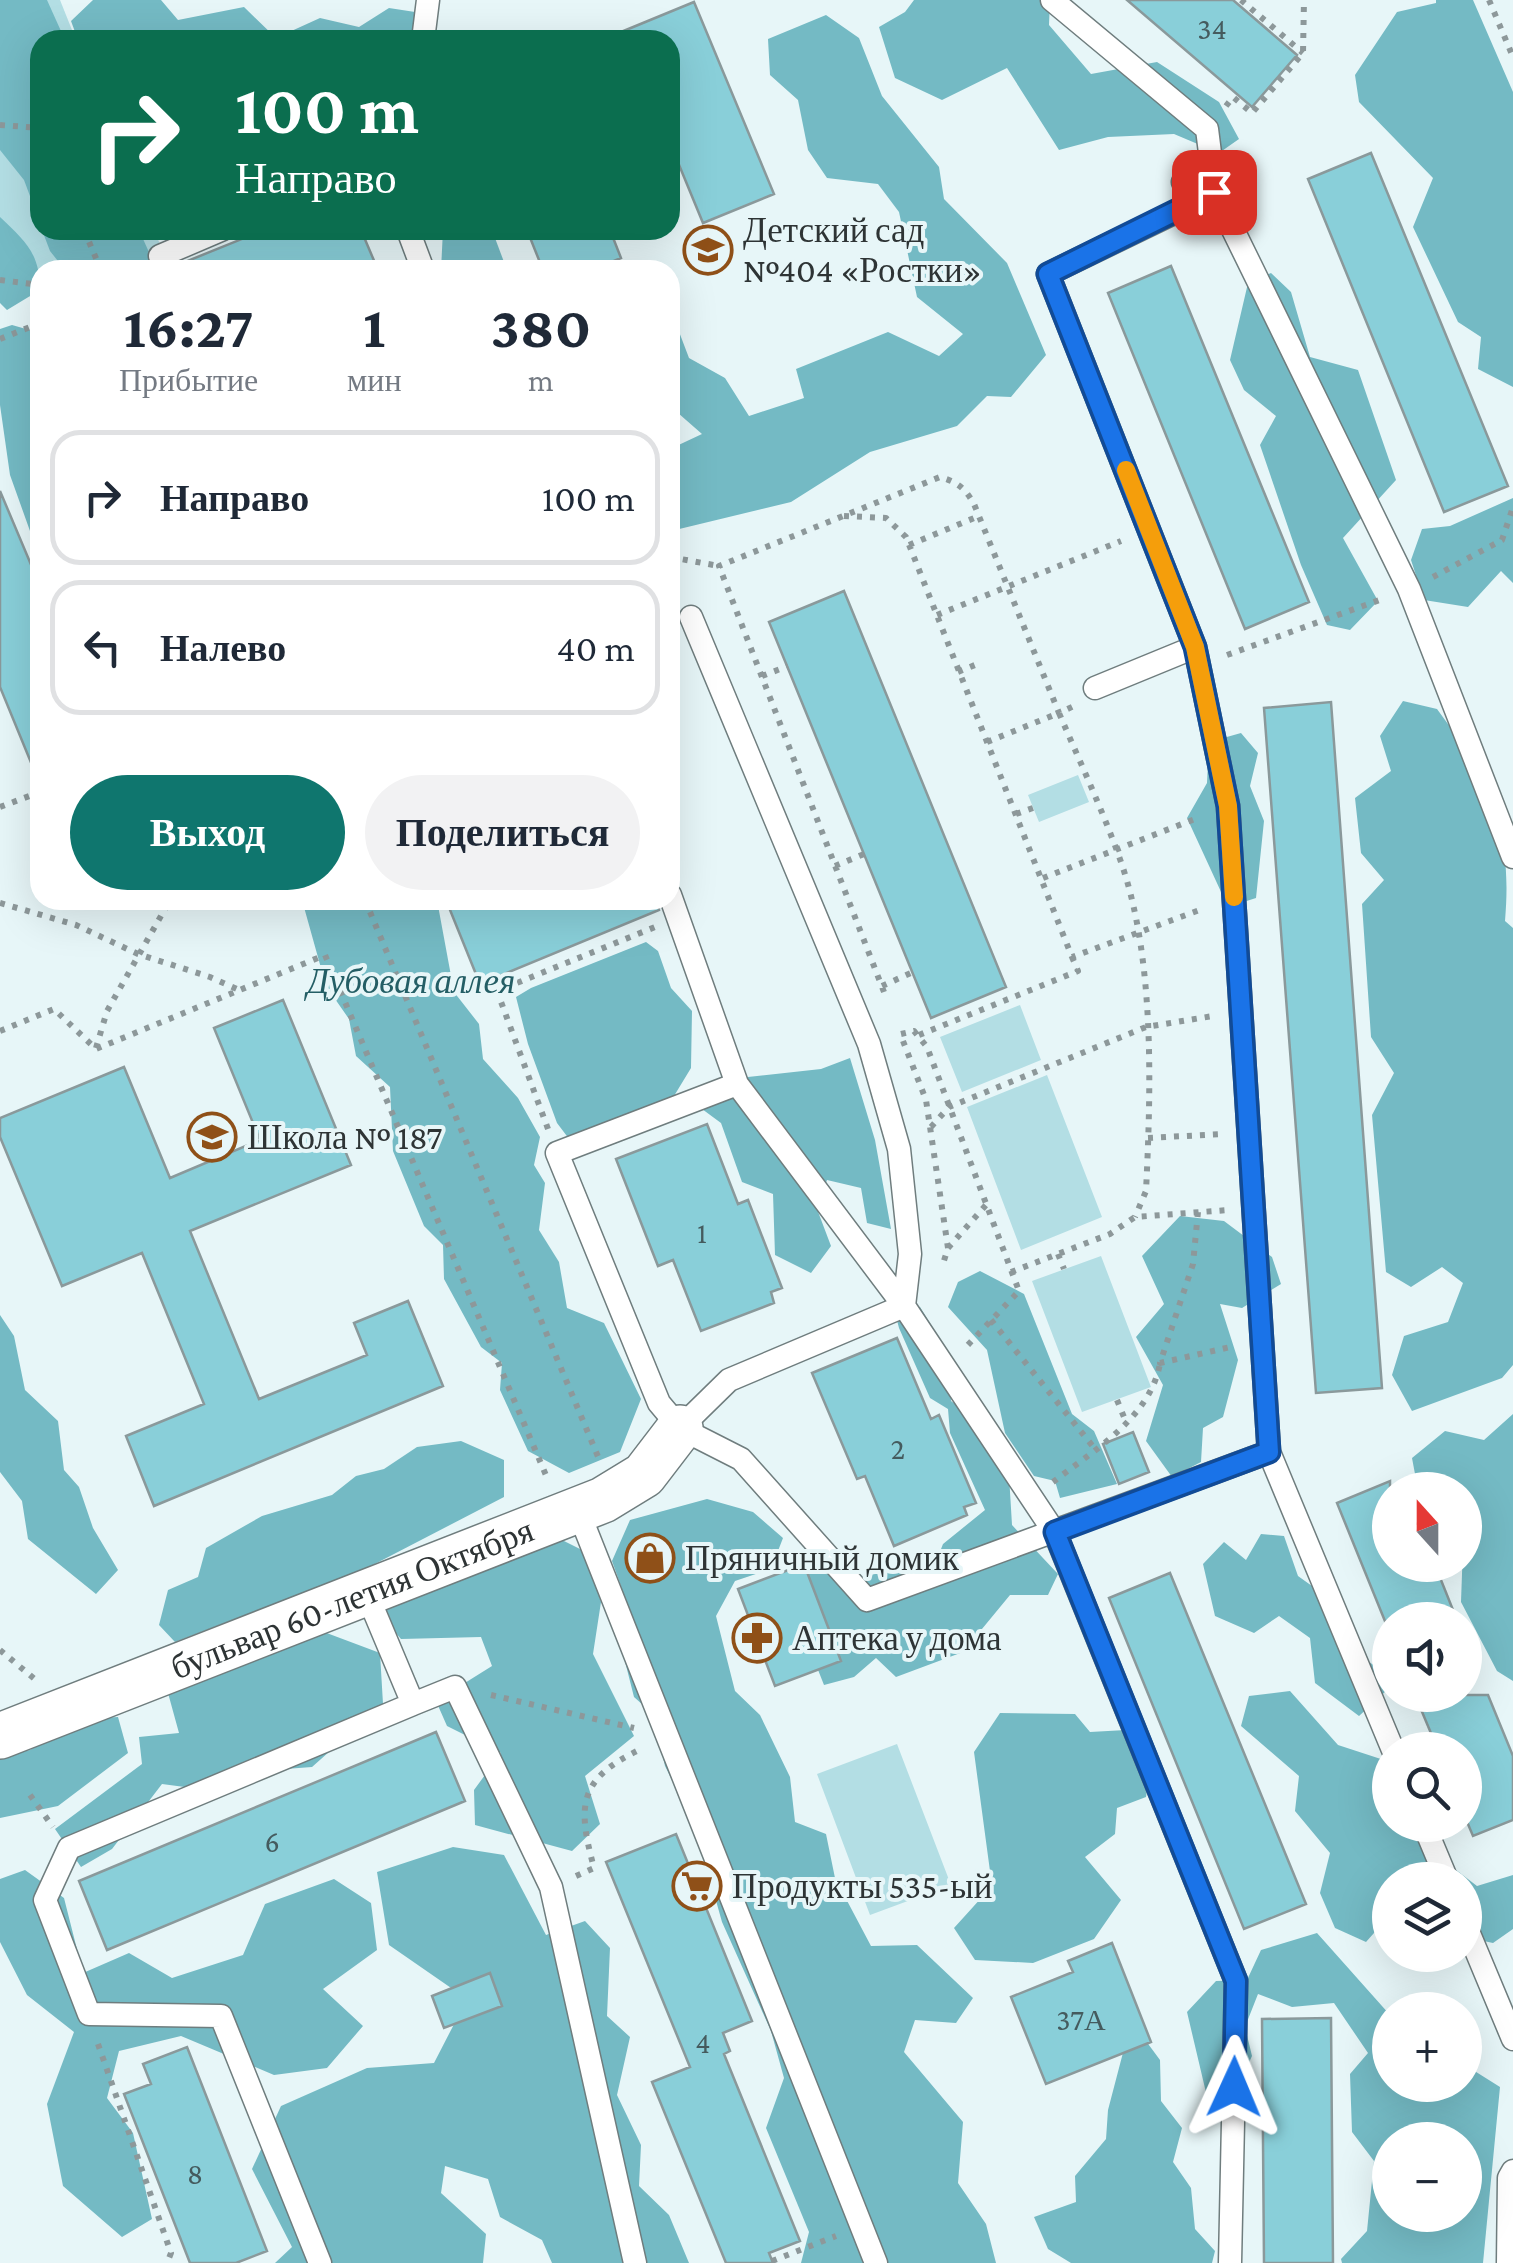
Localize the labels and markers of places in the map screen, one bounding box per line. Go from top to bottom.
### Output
pin [1172,150,1257,235]
place label: Детский сад №404 «Ростки» [743,211,982,290]
school or university icon: Детский сад №404 «Ростки» [682,224,734,276]
school or university icon: Школа № 187 [186,1111,238,1163]
place label: Школа № 187 [247,1118,442,1157]
shop icon: Пряничный домик [624,1532,676,1584]
place label: Пряничный домик [685,1539,960,1578]
pharmacy icon: Аптека у дома [731,1612,783,1664]
place label: Аптека у дома [792,1619,1002,1658]
supermarket icon: Продукты 535-ый [671,1860,723,1912]
place label: Продукты 535-ый [732,1867,993,1906]

